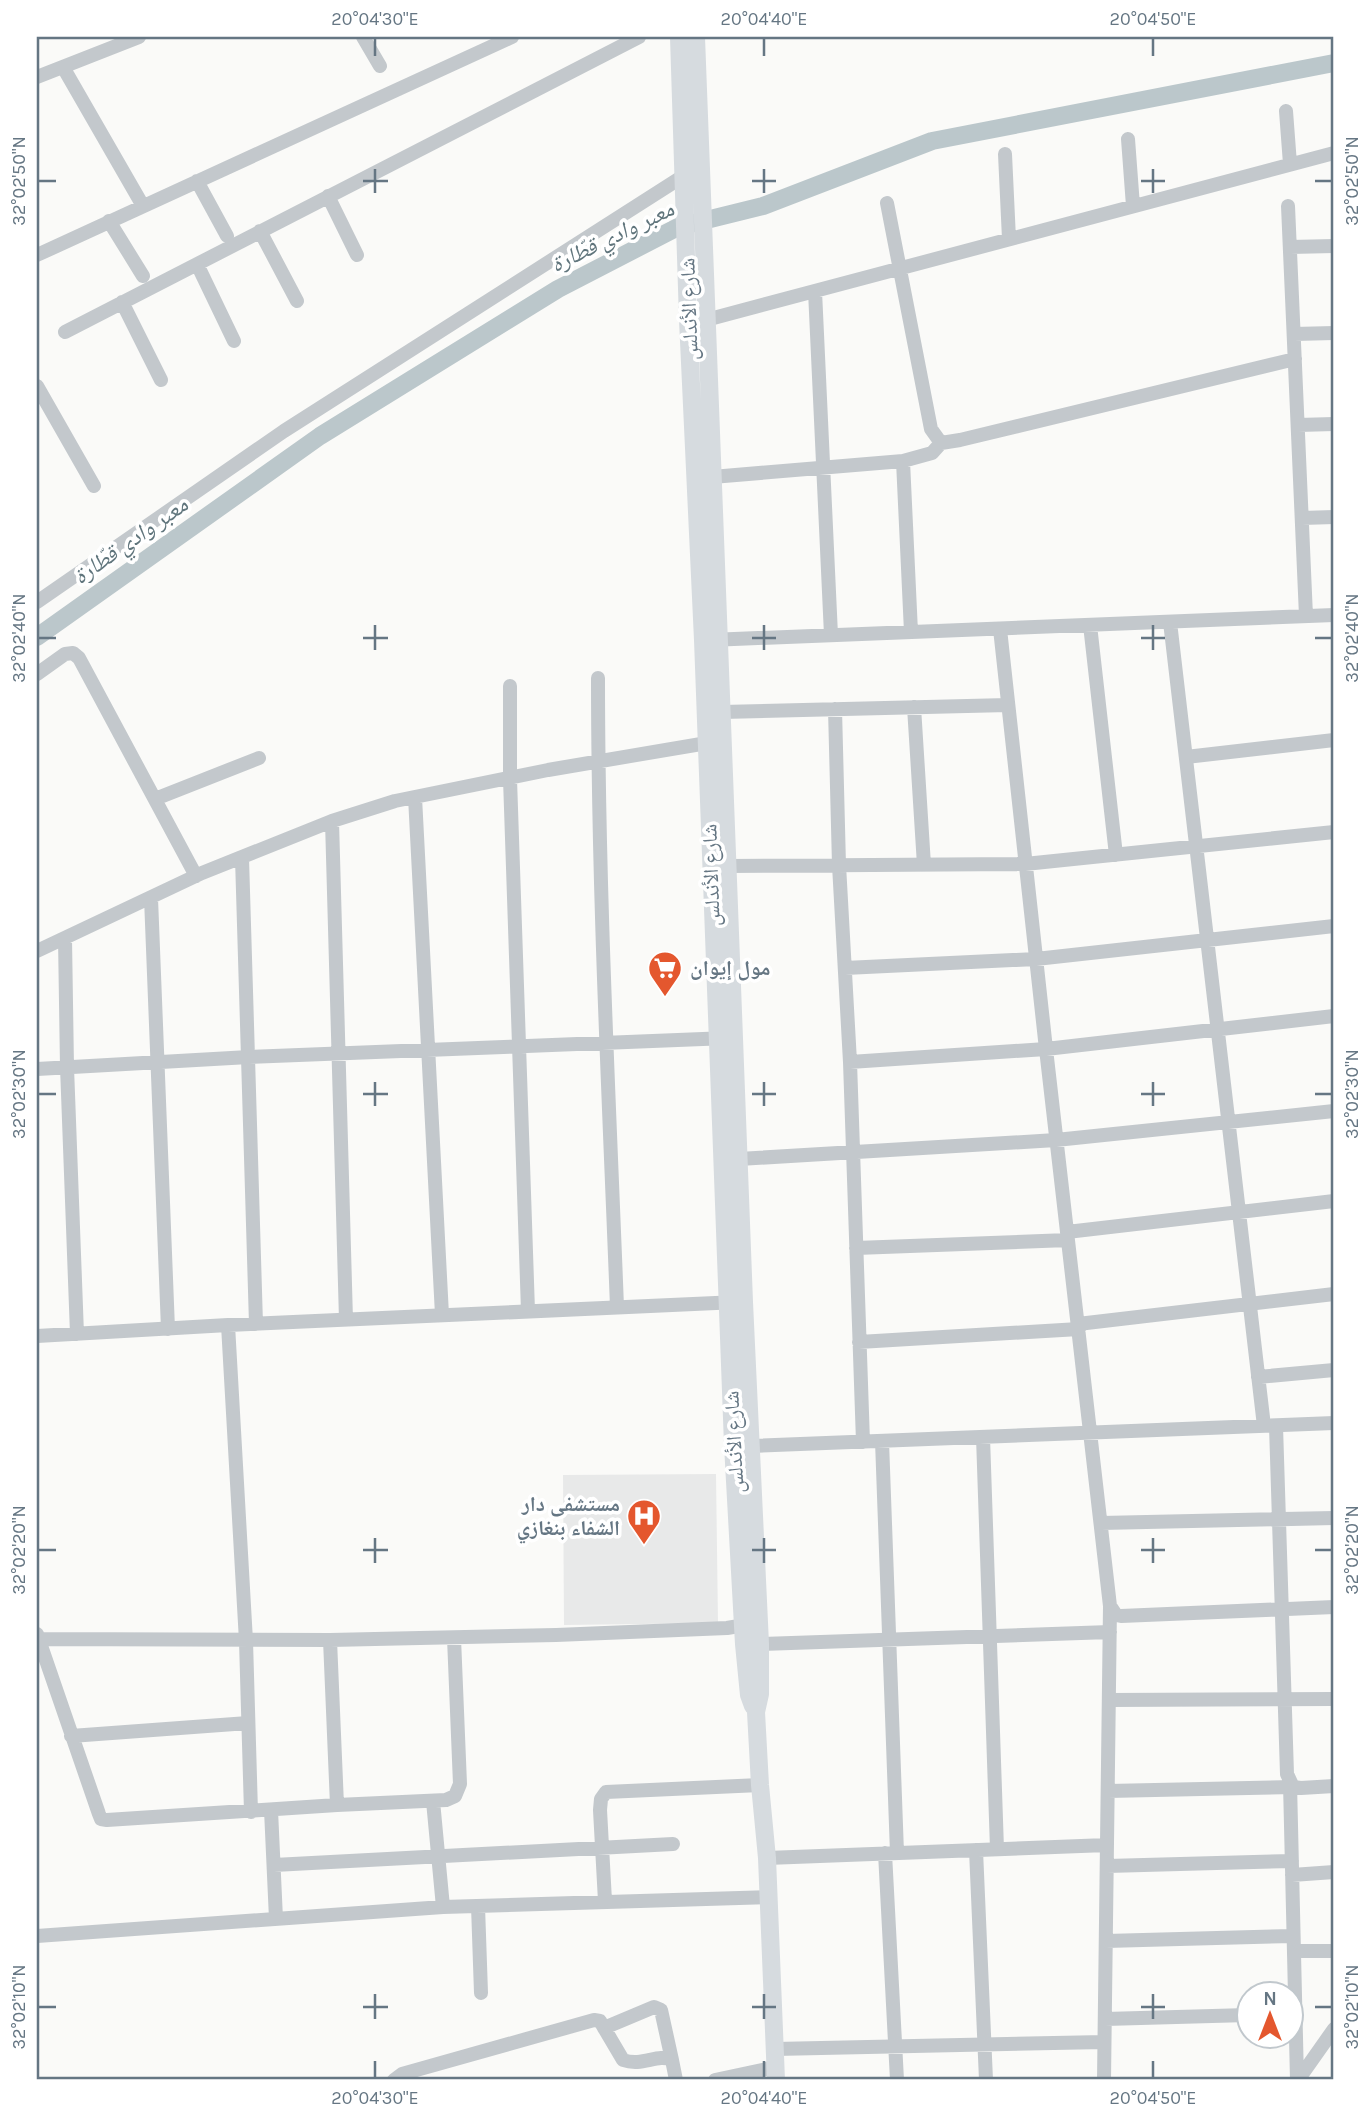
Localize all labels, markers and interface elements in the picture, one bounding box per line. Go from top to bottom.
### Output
text: 20°04'30"E [331,8,419,30]
text: 20°04'40"E [721,8,807,30]
text: 20°04'50"E [1110,8,1196,30]
text: 32°02'50"N [8,136,30,226]
text: 32°02'50"N [1341,136,1363,226]
water label: معبر وادي قطّارة [546,195,681,282]
street label: شارع الأندلس [675,257,704,361]
water label: معبر وادي قطّارة [68,491,196,594]
text: 32°02'40"N [8,593,30,683]
text: 32°02'40"N [1341,593,1363,683]
street label: شارع الأندلس [697,823,726,927]
supermarket icon: مول إيوان [646,949,684,998]
place label: مول إيوان [690,956,770,981]
text: 32°02'30"N [8,1049,30,1139]
text: 32°02'30"N [1341,1049,1363,1139]
street label: شارع الأندلس [719,1390,750,1494]
place label: مستشفى دار الشفاء بنغازي [517,1492,620,1544]
hospital icon: مستشفى دار الشفاء بنغازي [625,1497,663,1546]
text: 32°02'20"N [8,1505,30,1595]
text: 32°02'20"N [1341,1505,1363,1595]
text: 32°02'10"N [8,1964,30,2050]
text: 32°02'10"N [1341,1964,1363,2050]
north arrow [1234,1980,1304,2050]
text: N [1263,1988,1277,2010]
text: 20°04'30"E [331,2087,419,2109]
text: 20°04'40"E [721,2087,807,2109]
text: 20°04'50"E [1110,2087,1196,2109]

